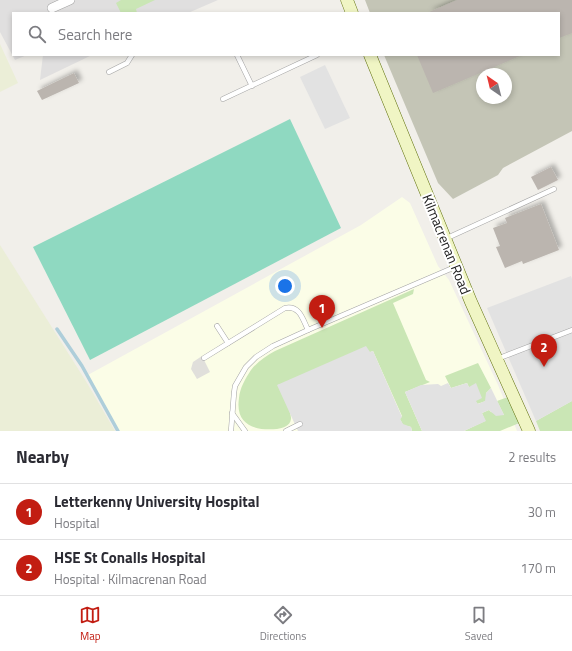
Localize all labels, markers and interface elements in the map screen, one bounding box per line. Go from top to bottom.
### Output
search box [12,12,560,56]
icon: search [26,23,48,45]
text: Search here [58,23,132,46]
north arrow [476,68,512,104]
street label: Kilmacrenan Road [417,191,477,297]
your location [275,276,295,296]
pin: 1 [309,295,335,328]
pin: 2 [531,334,557,367]
text: Nearby [16,444,69,470]
text: 2 results [508,447,556,467]
text: Letterkenny University Hospital [54,490,259,513]
text: 1 [25,502,33,522]
text: 30 m [528,502,556,522]
text: Hospital [54,513,99,533]
text: HSE St Conalls Hospital [54,546,206,569]
text: 2 [25,558,33,578]
text: 170 m [520,558,556,578]
text: Hospital · Kilmacrenan Road [54,569,207,589]
tab: Map [79,604,101,644]
tab: Directions [260,604,306,644]
tab: Saved [465,604,493,644]

